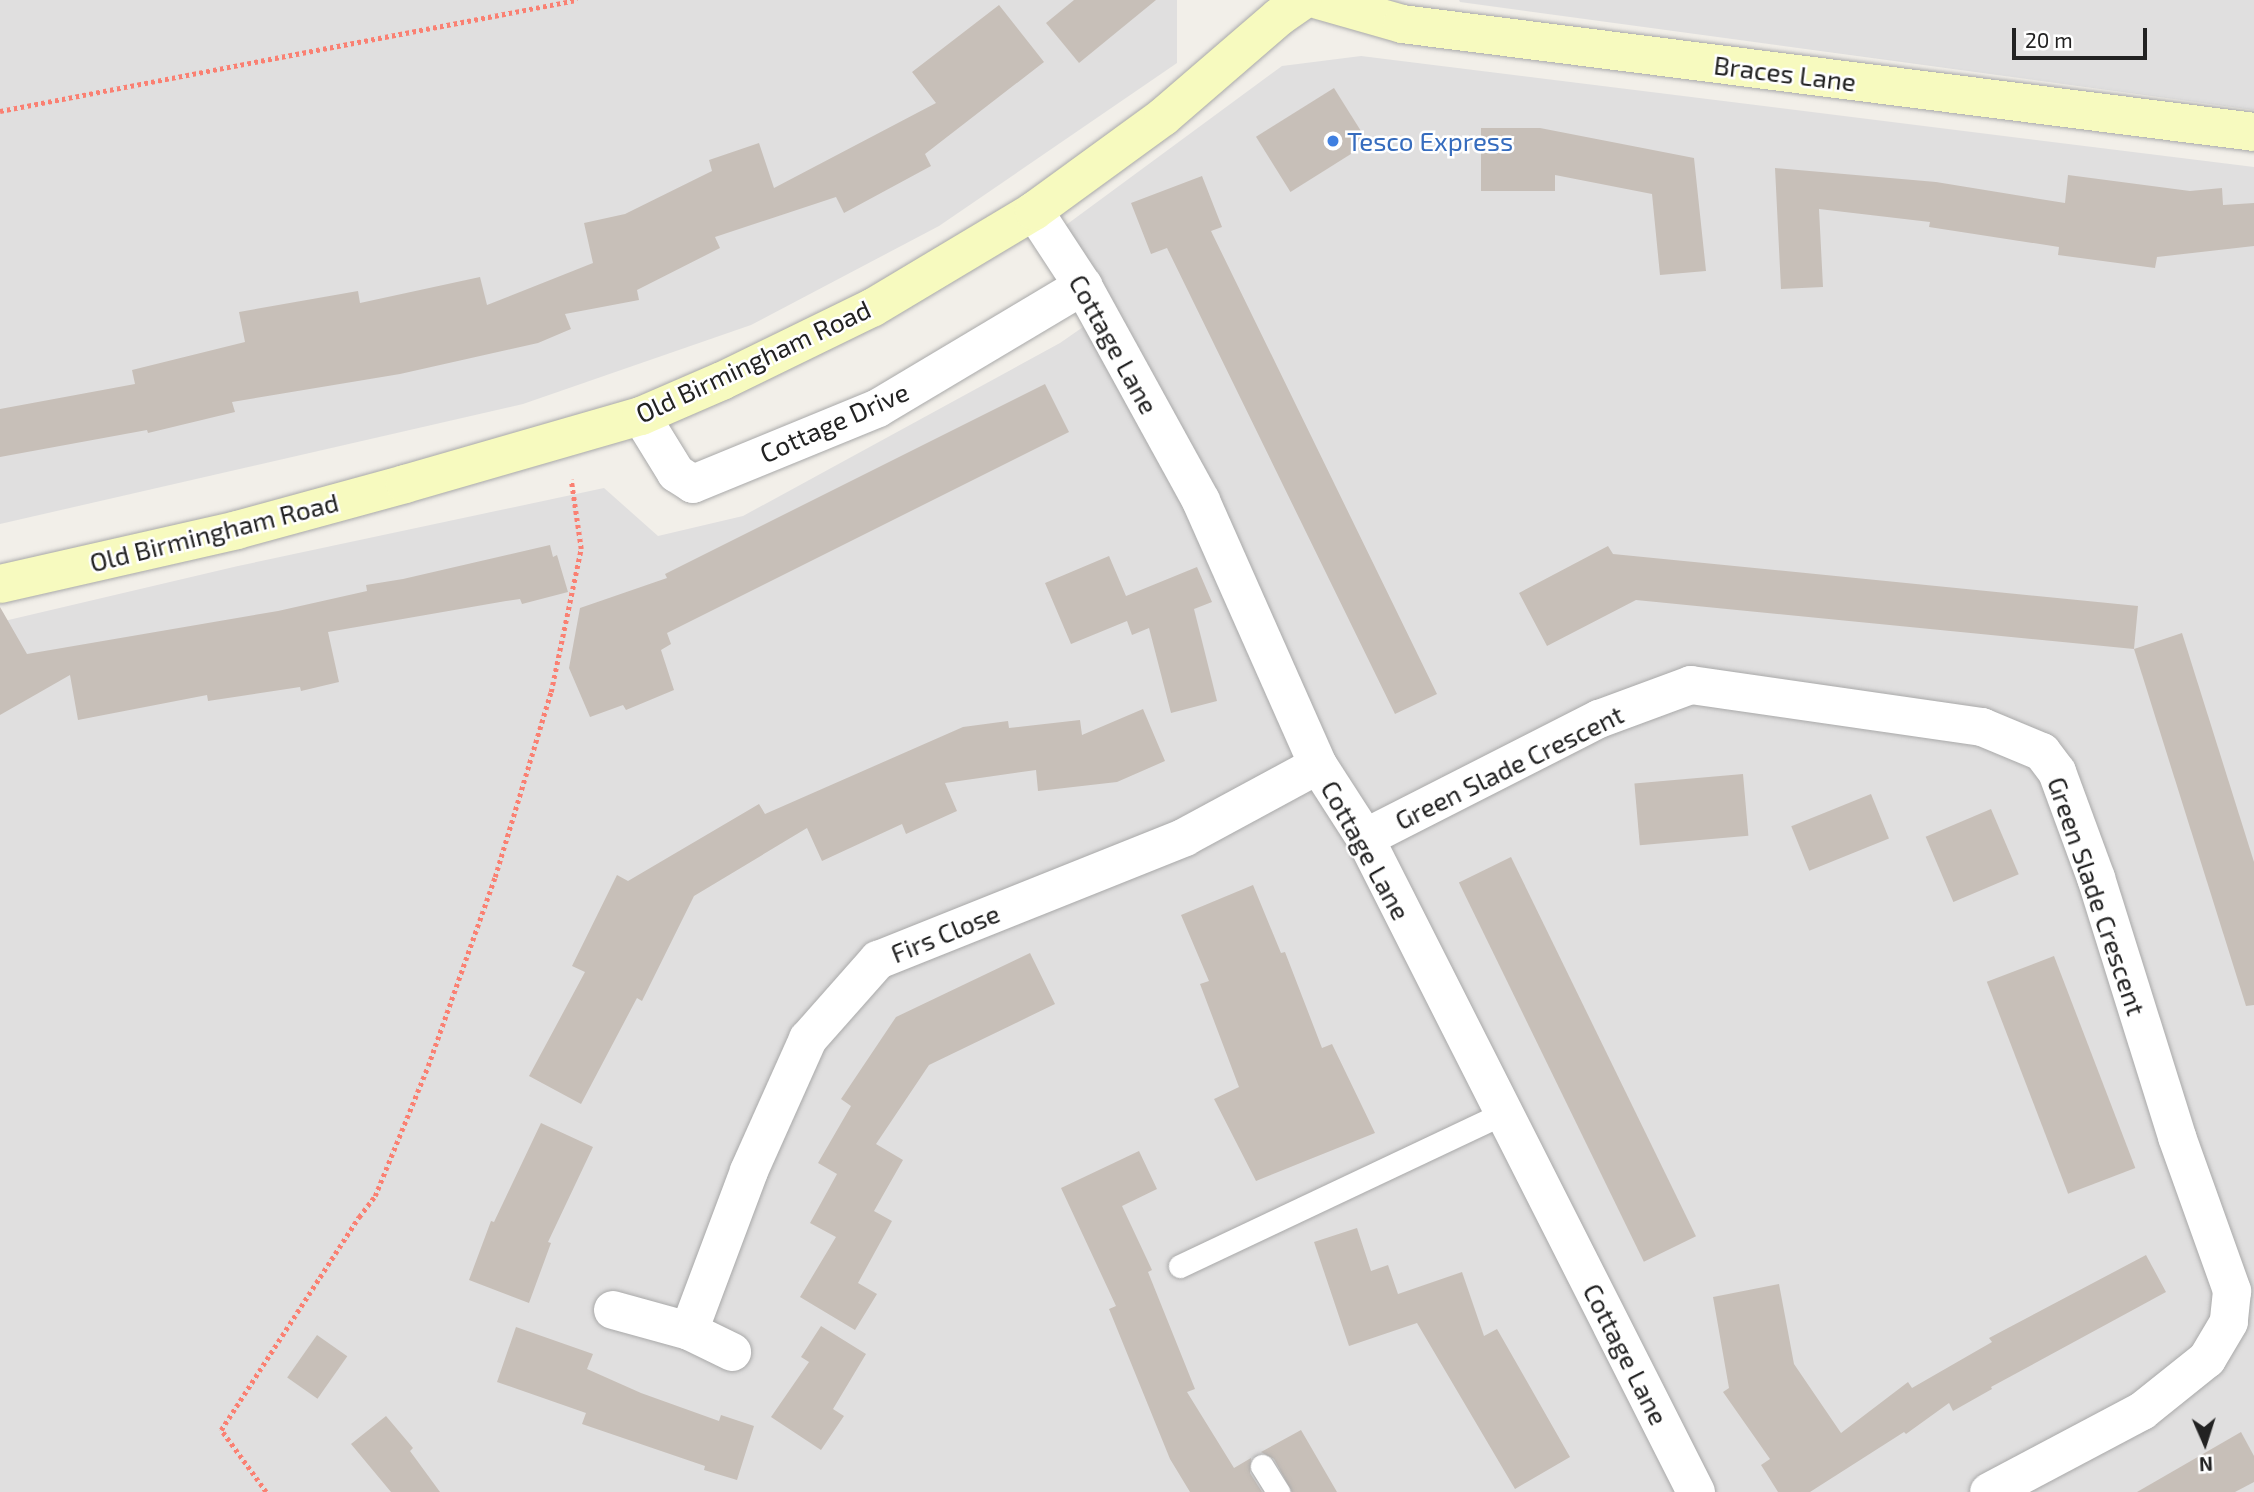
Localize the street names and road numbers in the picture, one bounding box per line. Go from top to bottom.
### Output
street label: Braces Lane [1712,49,1858,97]
street label: Cottage Lane [1063,269,1165,419]
street label: Old Birmingham Road [631,293,875,429]
street label: Cottage Drive [755,375,913,469]
street label: Old Birmingham Road [86,486,342,578]
street label: Green Slade Crescent [1390,698,1628,836]
street label: Green Slade Crescent [2042,773,2152,1019]
street label: Cottage Lane [1315,775,1417,925]
street label: Firs Close [886,897,1004,969]
street label: Cottage Lane [1577,1278,1675,1430]

